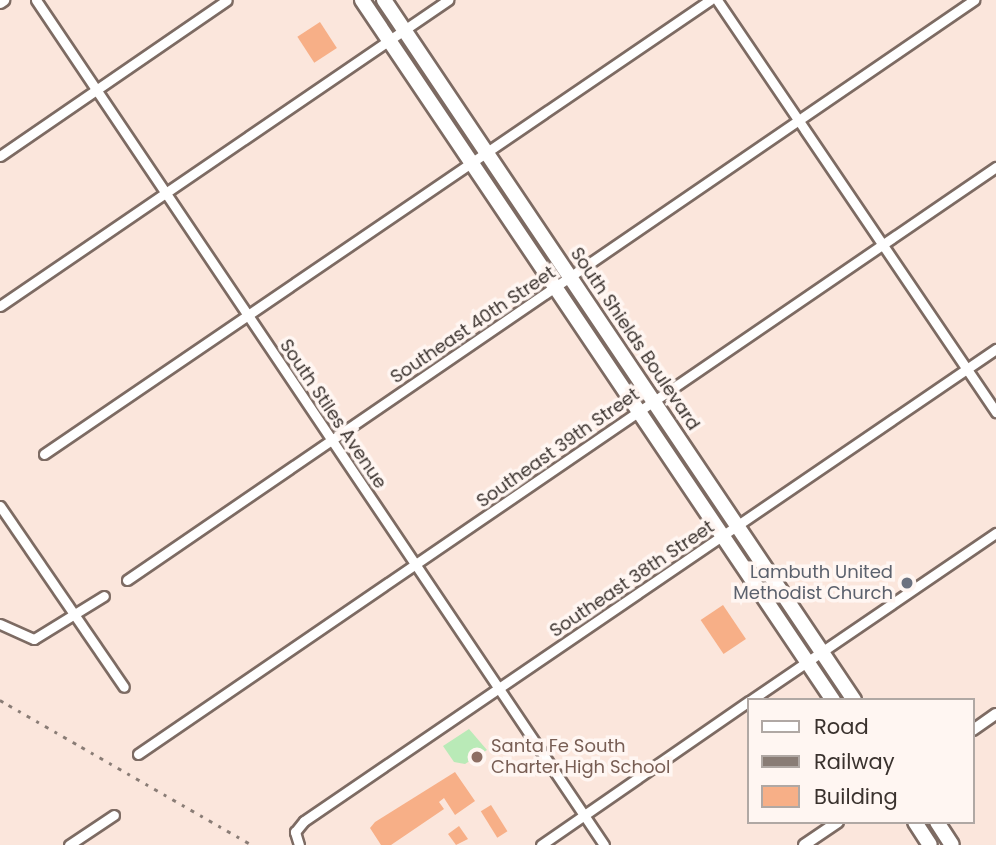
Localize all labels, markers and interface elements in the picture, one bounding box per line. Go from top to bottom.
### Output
street label: South Shields Boulevard [566,244,704,434]
street label: Southeast 40th Street [387,262,559,388]
street label: South Stiles Avenue [275,335,391,493]
street label: Southeast 39th Street [473,384,643,512]
street label: Southeast 38th Street [546,516,718,642]
place label: Lambuth United Methodist Church [733,562,893,604]
marker: Lambuth United Methodist Church [899,575,915,591]
legend [748,698,975,824]
text: Road [814,712,869,741]
place label: Santa Fe South Charter High School [491,736,670,778]
text: Railway [814,747,895,776]
marker: Santa Fe South Charter High School [469,749,485,765]
text: Building [814,782,898,811]

